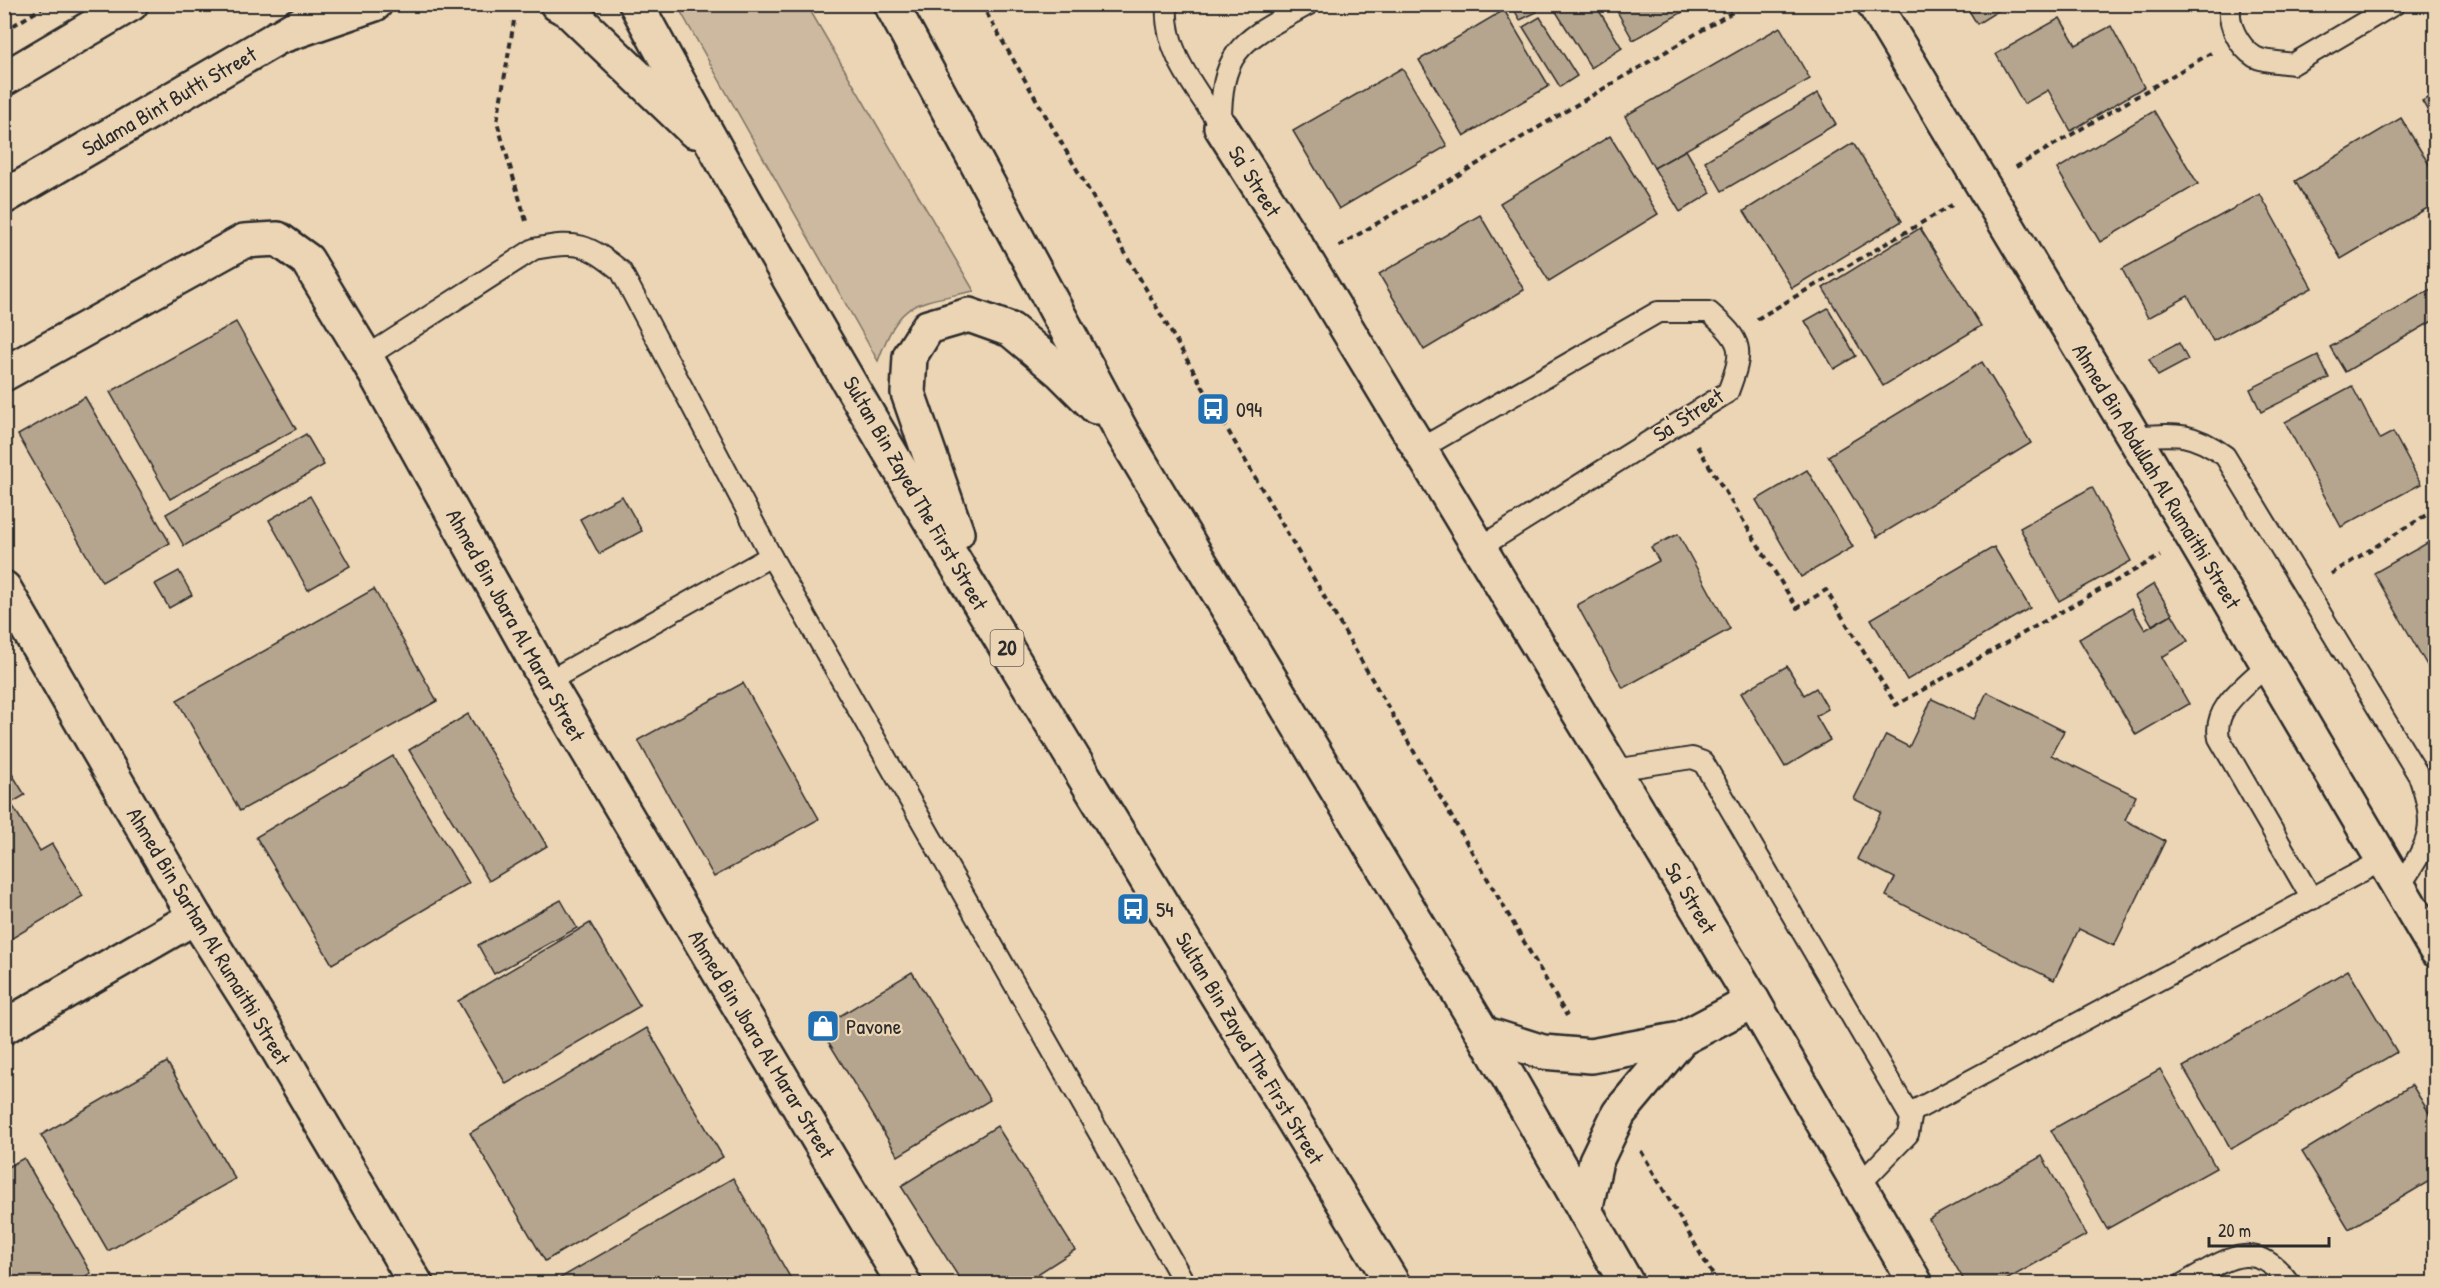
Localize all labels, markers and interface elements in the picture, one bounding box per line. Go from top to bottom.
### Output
street label: Salama Bint Butti Street [76,39,262,163]
street label: Sa' Street [1221,140,1289,223]
street label: Ahmed Bin Abdullah Al Rumaithi Street [2066,338,2249,615]
street label: Sultan Bin Zayed The First Street [837,370,996,616]
street label: Sa' Street [1647,381,1729,449]
bus stop icon: 094 [1195,391,1231,427]
place label: 094 [1236,394,1262,424]
street label: Ahmed Bin Jbara Al Marar Street [439,503,593,747]
road number: 20 [990,630,1024,666]
street label: Ahmed Bin Sarhan Al Rumaithi Street [120,802,298,1071]
street label: Sa' Street [1658,857,1724,940]
bus stop icon: 54 [1115,891,1151,927]
place label: 54 [1156,894,1174,924]
street label: Ahmed Bin Jbara Al Marar Street [682,924,842,1164]
street label: Sultan Bin Zayed The First Street [1169,926,1332,1170]
shop icon: Pavone [805,1008,841,1044]
place label: Pavone [846,1011,902,1041]
scale bar [2209,1210,2329,1248]
text: 20 m [2218,1218,2251,1243]

